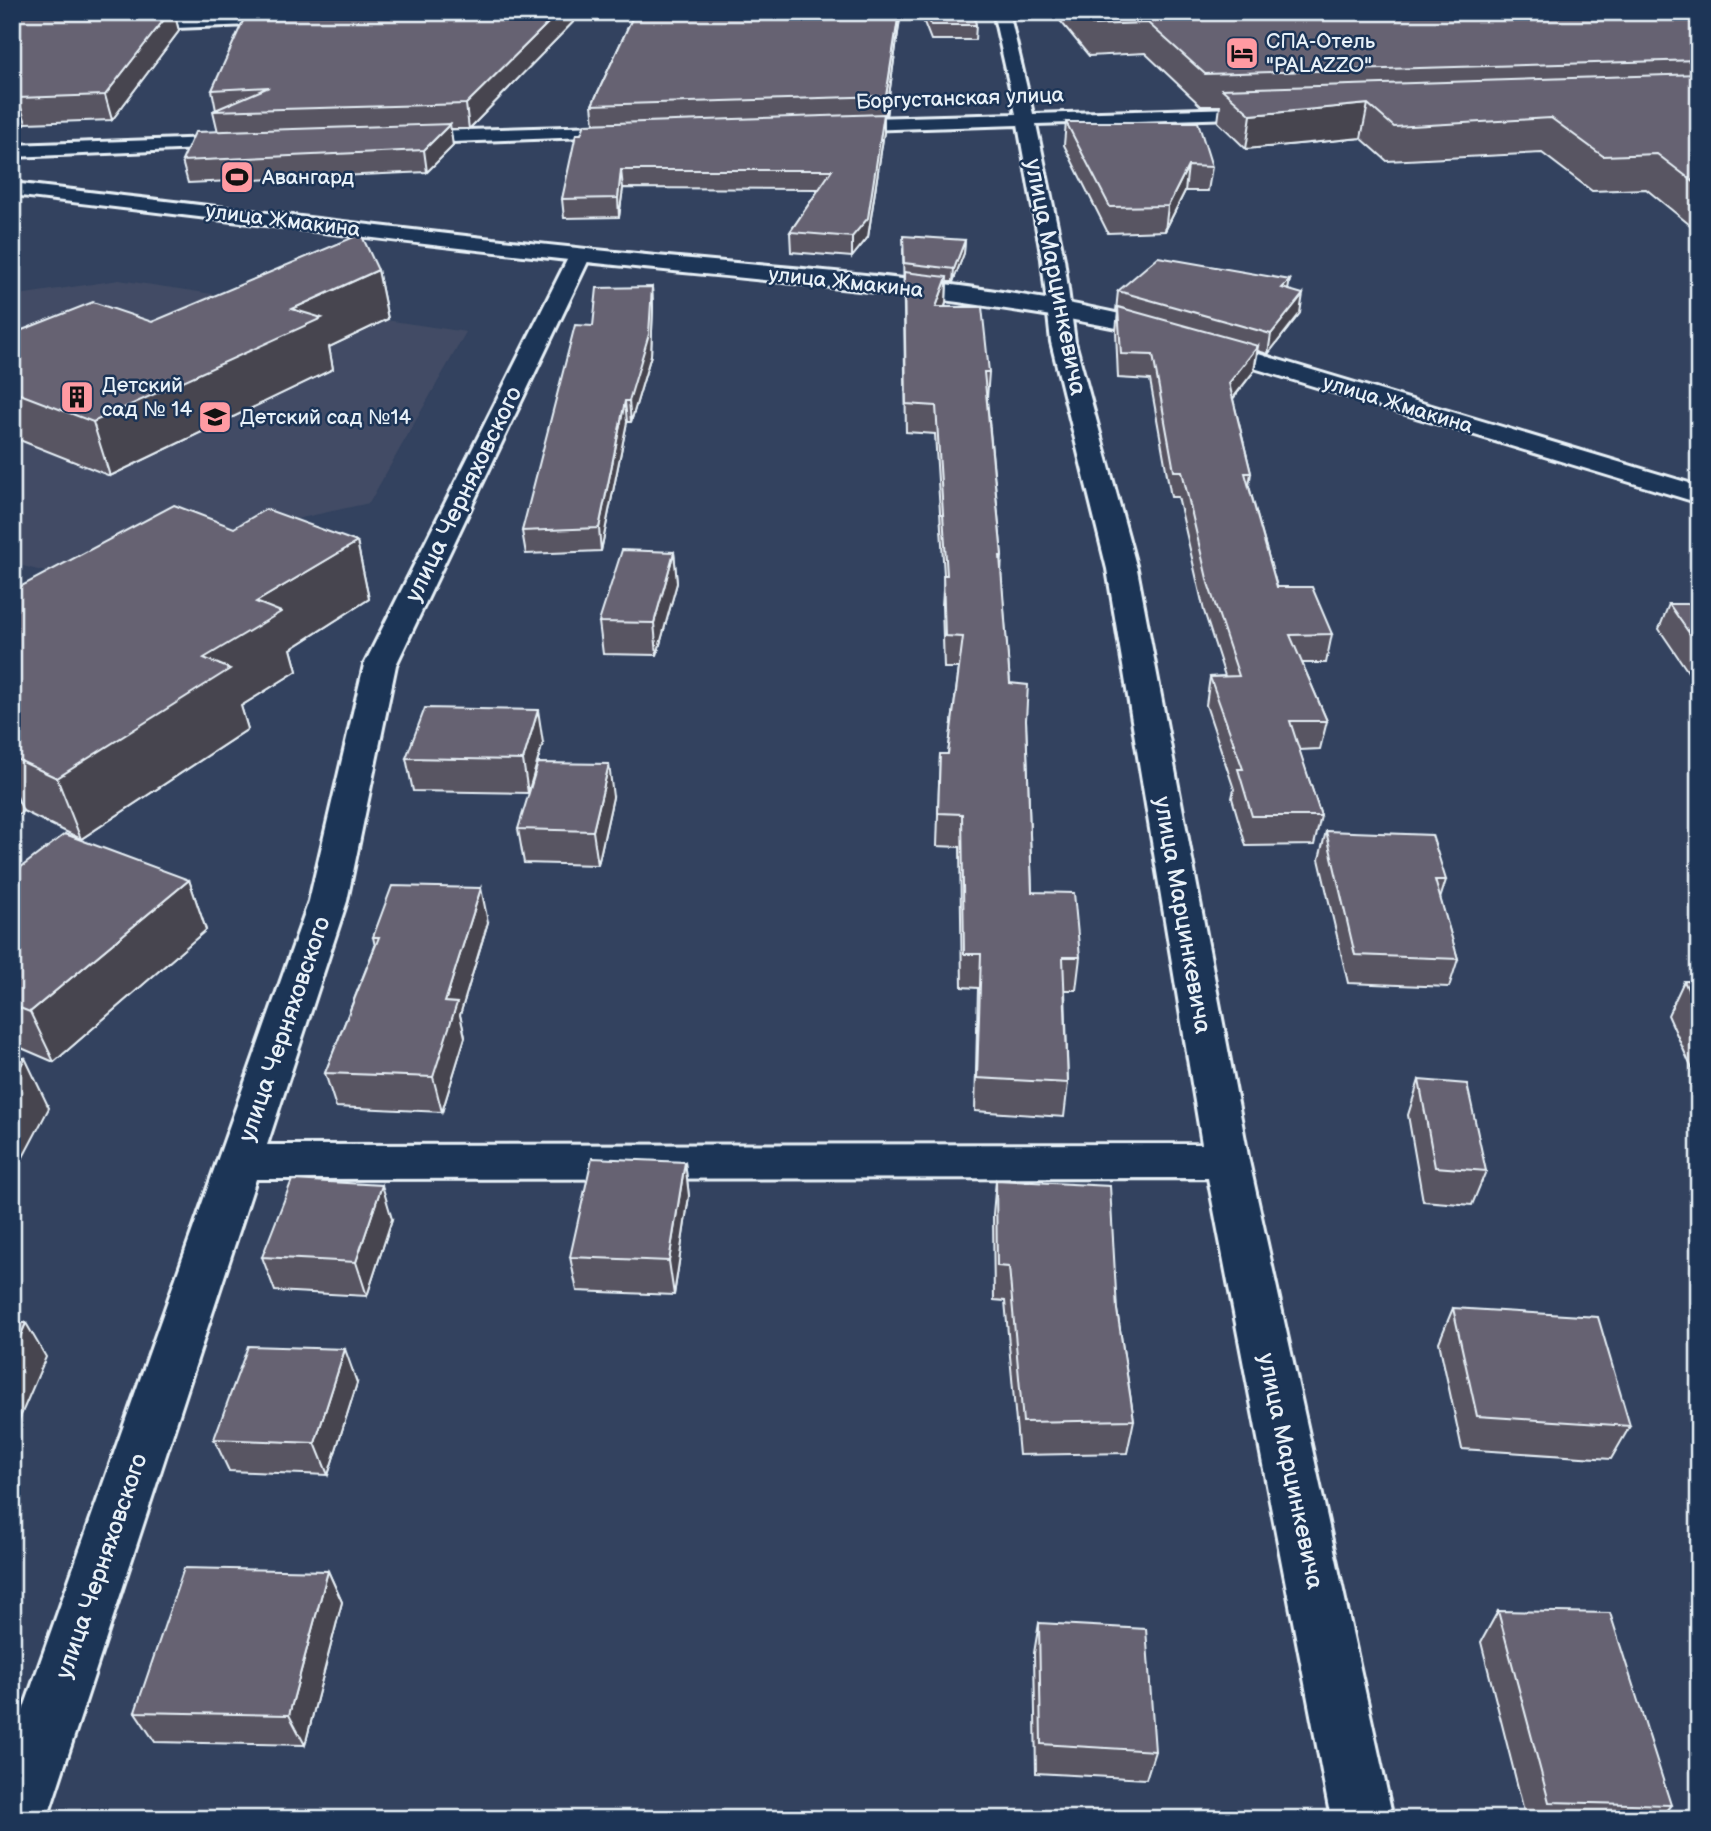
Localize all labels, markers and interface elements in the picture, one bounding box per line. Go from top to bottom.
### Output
place label: СПА-Отель "PALAZZO" [1266,29,1376,78]
hotel icon: СПА-Отель "PALAZZO" [1223,34,1261,72]
street label: Боргустанская улица [856,82,1065,115]
street label: улица Марцинкевича [1018,156,1093,398]
sports icon: Авангард [218,158,256,196]
place label: Авангард [261,165,354,190]
street label: улица Жмакина [204,199,362,242]
street label: улица Жмакина [767,262,925,303]
street label: улица Жмакина [1320,370,1476,439]
place label: Детский сад № 14 [102,373,192,422]
building icon: Детский сад № 14 [58,378,96,416]
street label: улица Черняховского [399,382,528,607]
school or university icon: Детский сад №14 [196,398,234,436]
place label: Детский сад №14 [240,405,412,430]
street label: улица Марцинкевича [1147,794,1218,1036]
street label: улица Черняховского [232,913,337,1146]
street label: улица Марцинкевича [1251,1350,1330,1592]
street label: улица Черняховского [49,1450,154,1683]

